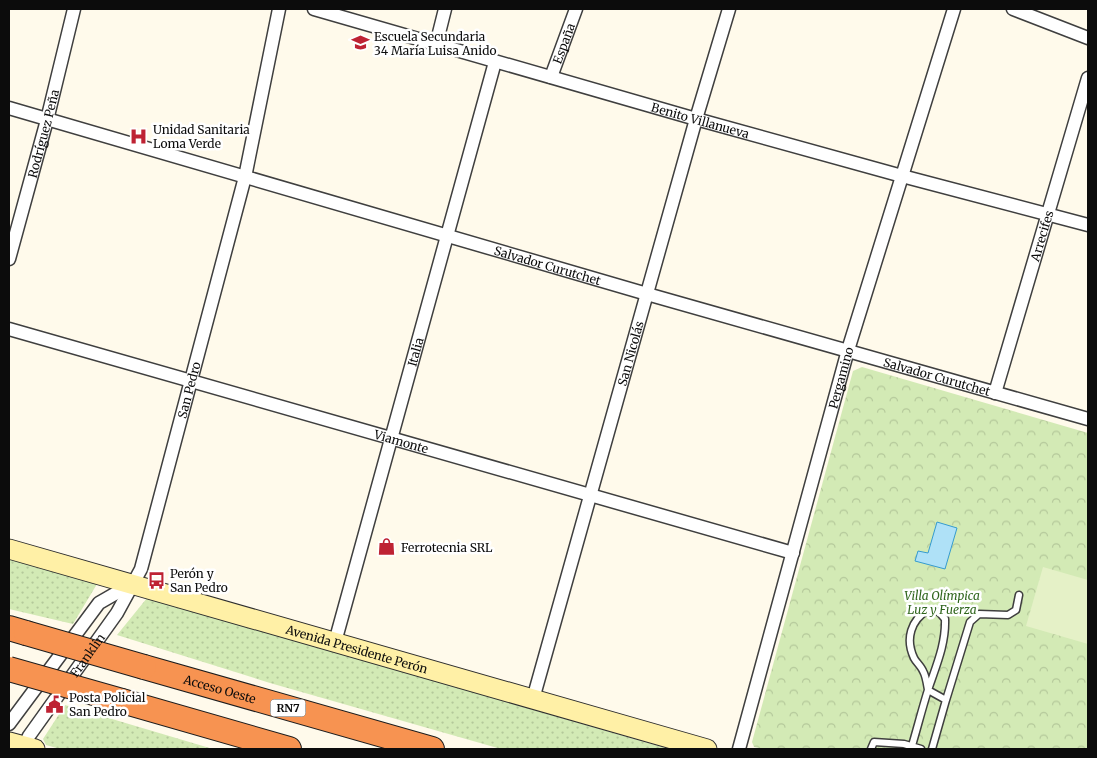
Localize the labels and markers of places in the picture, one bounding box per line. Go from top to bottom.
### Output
place label: Escuela Secundaria 34 María Luisa Anido [374,29,496,58]
school or university icon: Escuela Secundaria 34 María Luisa Anido [350,33,370,53]
place label: Unidad Sanitaria Loma Verde [153,122,250,151]
hospital icon: Unidad Sanitaria Loma Verde [129,126,149,146]
shop icon: Ferrotecnia SRL [377,537,397,557]
place label: Ferrotecnia SRL [401,540,493,555]
place label: Perón y San Pedro [170,566,228,595]
bus stop icon: Perón y San Pedro [146,570,166,590]
place label: Posta Policial San Pedro [69,690,146,719]
public building icon: Posta Policial San Pedro [45,694,65,714]

